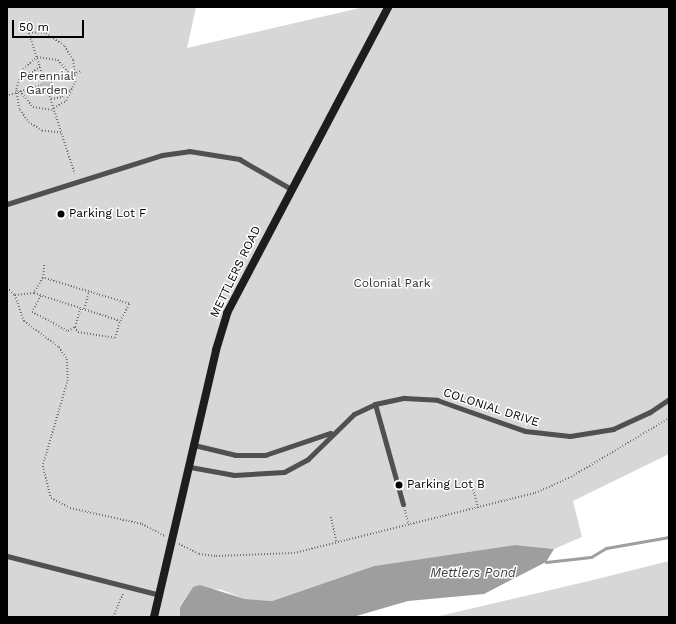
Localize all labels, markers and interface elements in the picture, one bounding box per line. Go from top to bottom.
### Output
scale bar [14,12,86,38]
text: 50 m [19,20,49,34]
park label: Perennial Garden [20,70,74,98]
place label: Parking Lot F [69,207,146,221]
marker: Parking Lot F [56,209,66,219]
street label: METTLERS ROAD [208,224,264,320]
park label: Colonial Park [353,277,431,291]
street label: COLONIAL DRIVE [441,386,541,430]
place label: Parking Lot B [407,478,485,492]
marker: Parking Lot B [394,480,404,490]
water label: Mettlers Pond [430,565,516,581]

